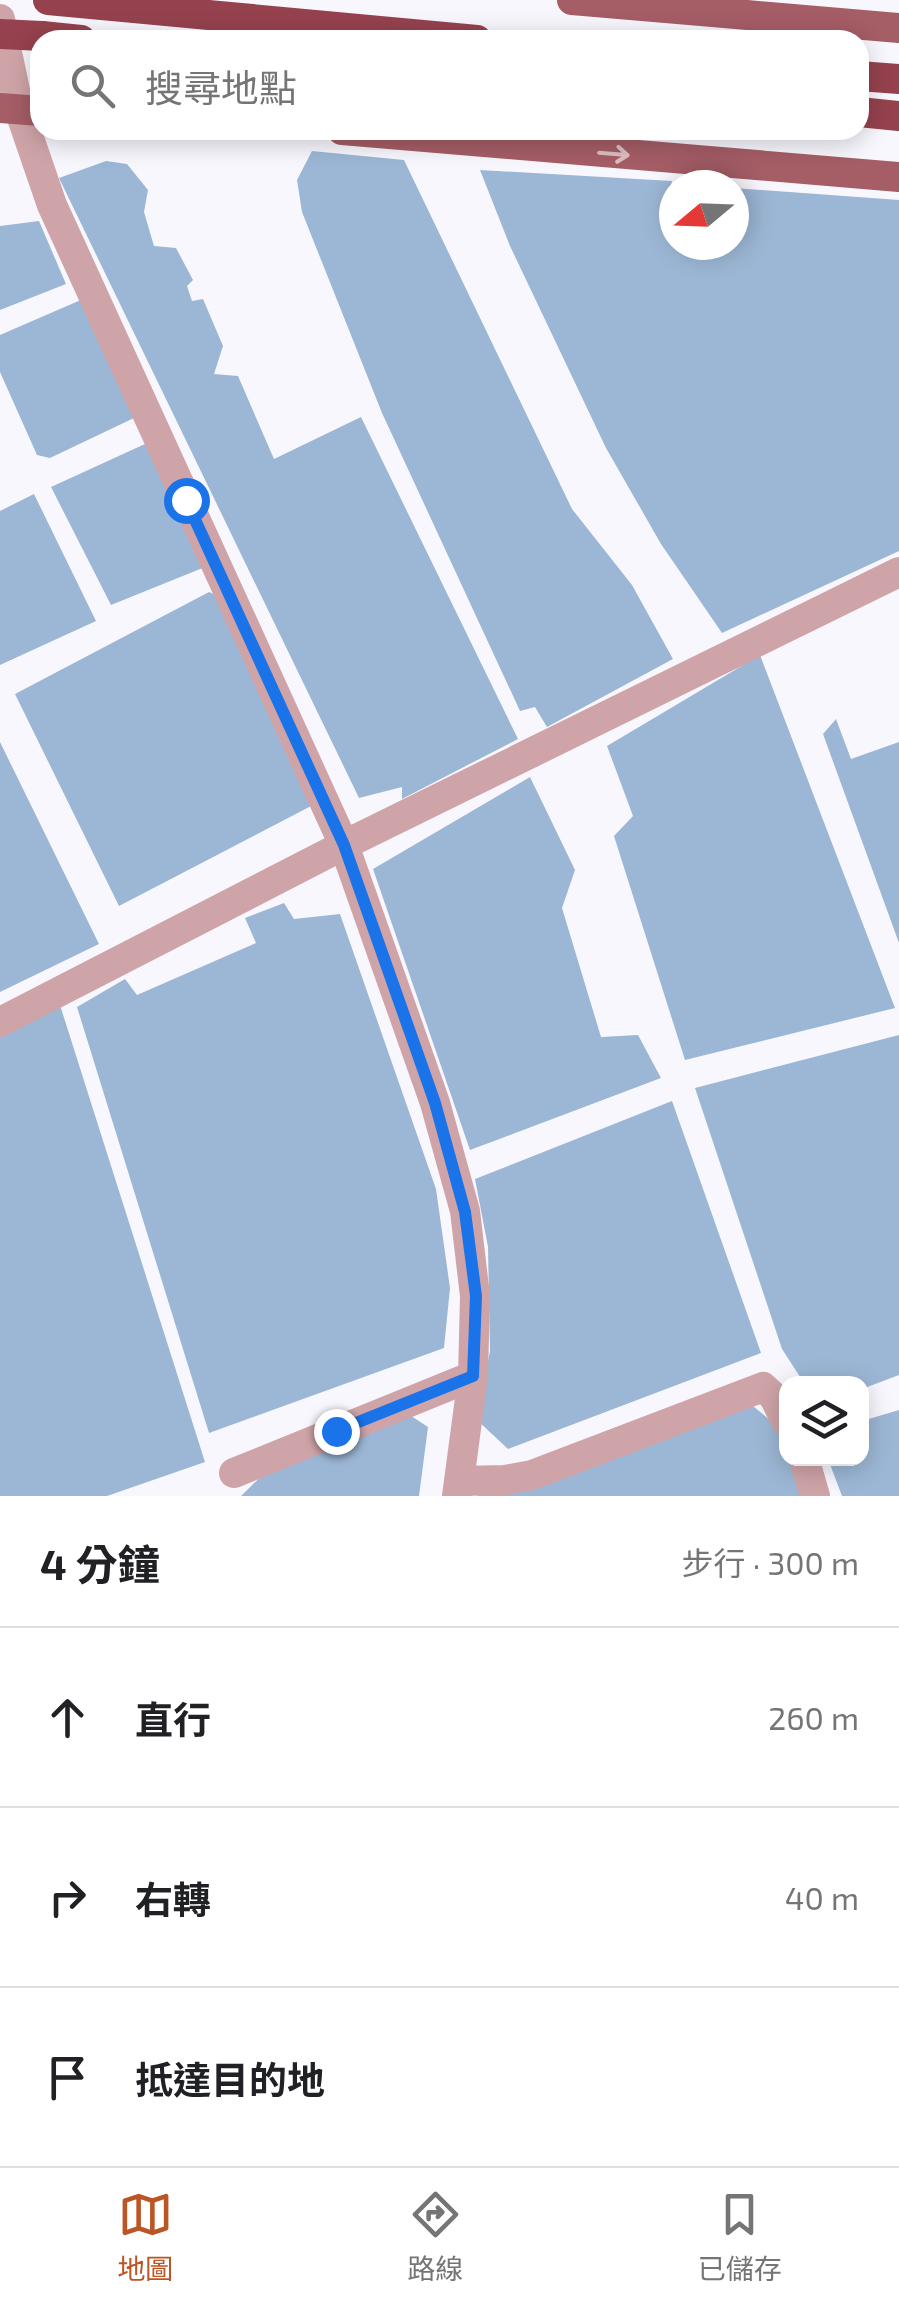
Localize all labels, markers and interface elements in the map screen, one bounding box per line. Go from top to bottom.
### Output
search box [30,30,869,140]
icon: search [65,58,120,113]
text: 搜尋地點 [145,64,297,110]
one-way arrow [597,144,629,163]
north arrow [659,170,749,260]
route start [164,478,210,524]
map controls [779,1376,869,1466]
button: layers [779,1376,869,1466]
route end [314,1409,360,1455]
text: 4 分鐘 [40,1538,160,1588]
text: 步行 · 300 m [682,1543,859,1581]
icon: ahead [40,1690,95,1745]
text: 直行 [135,1696,211,1742]
text: 260 m [768,1698,859,1736]
icon: right [40,1870,95,1925]
text: 右轉 [135,1876,211,1922]
text: 40 m [785,1878,859,1916]
icon: arrive [40,2050,95,2105]
text: 抵達目的地 [135,2056,325,2102]
tab: 地圖 [117,2187,173,2287]
tab: 路線 [407,2187,464,2287]
tab: 已儲存 [698,2187,782,2287]

